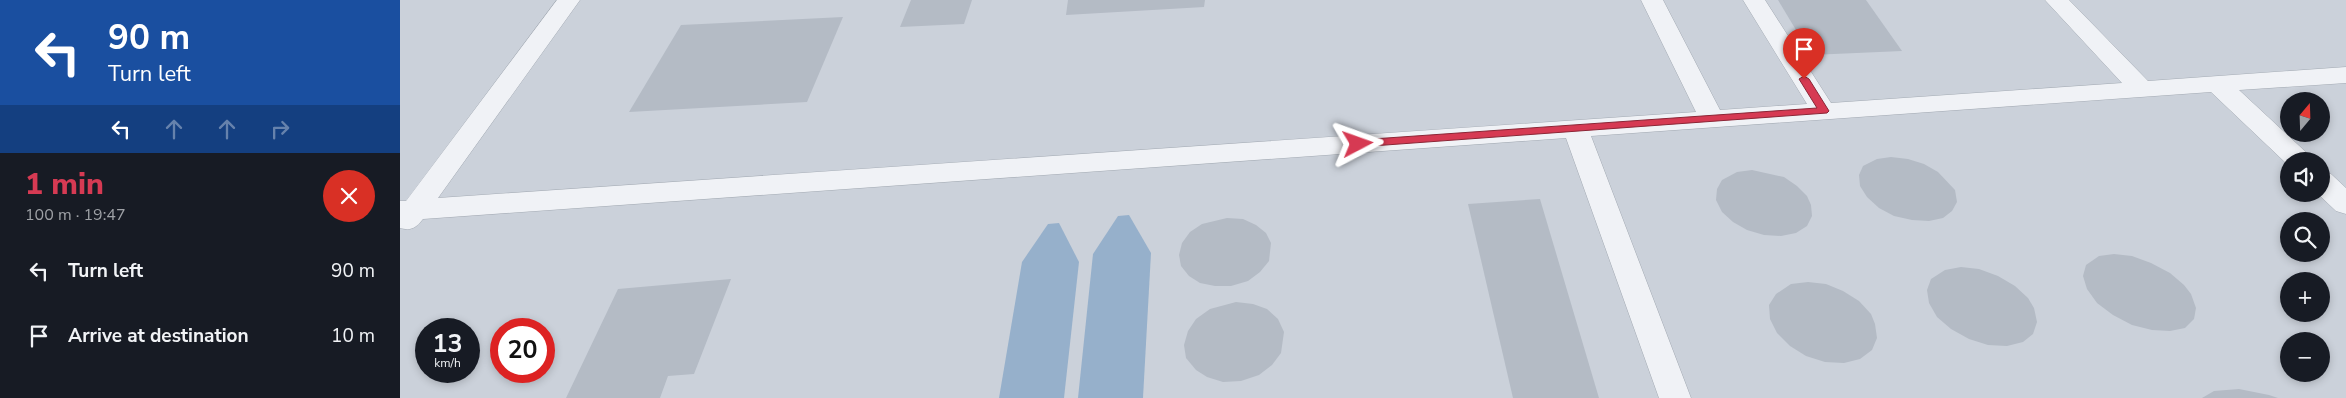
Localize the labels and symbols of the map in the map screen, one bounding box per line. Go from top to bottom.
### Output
pin [1783,28,1825,79]
north arrow [2280,92,2330,142]
position arrow [1331,117,1383,169]
speed limit sign: 20 [490,318,555,383]

